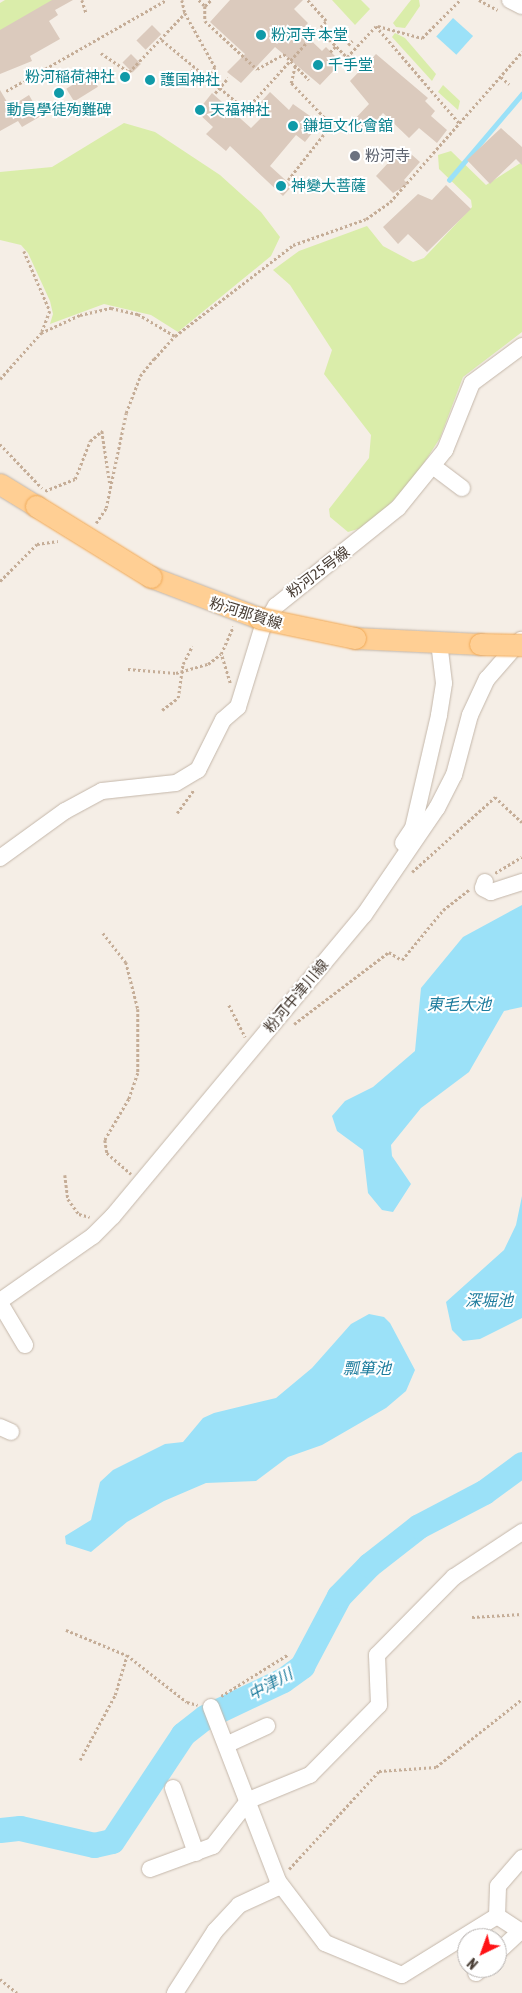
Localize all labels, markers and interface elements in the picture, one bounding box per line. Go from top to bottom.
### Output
place label: 粉河寺 本堂 [271,26,348,44]
marker: 粉河寺 本堂 [255,29,267,41]
place label: 千手堂 [328,56,373,74]
marker: 千手堂 [312,59,324,71]
place label: 粉河稲荷神社 [25,68,115,86]
marker: 粉河稲荷神社 [119,71,131,83]
place label: 護国神社 [160,71,220,89]
marker: 護国神社 [144,74,156,86]
marker: 動員學徒殉難碑 [53,87,65,99]
place label: 動員學徒殉難碑 [7,101,111,119]
place label: 天福神社 [210,101,270,119]
marker: 天福神社 [194,104,206,116]
place label: 鎌垣文化會舘 [303,117,393,135]
marker: 鎌垣文化會舘 [287,120,299,132]
place label: 粉河寺 [365,147,410,165]
marker: 粉河寺 [349,150,361,162]
place label: 神變大菩薩 [291,177,366,195]
marker: 神變大菩薩 [275,180,287,192]
street label: 粉河25号線 [283,543,353,601]
street label: 粉河那賀線 [208,593,284,633]
street label: 粉河中津川線 [260,956,332,1036]
water label: 東毛大池 [427,994,491,1014]
water label: 深堀池 [465,1290,513,1310]
water label: 瓢箪池 [343,1358,391,1378]
water label: 中津川 [244,1664,296,1704]
north arrow [457,1928,507,1978]
text: N [464,1955,481,1972]

